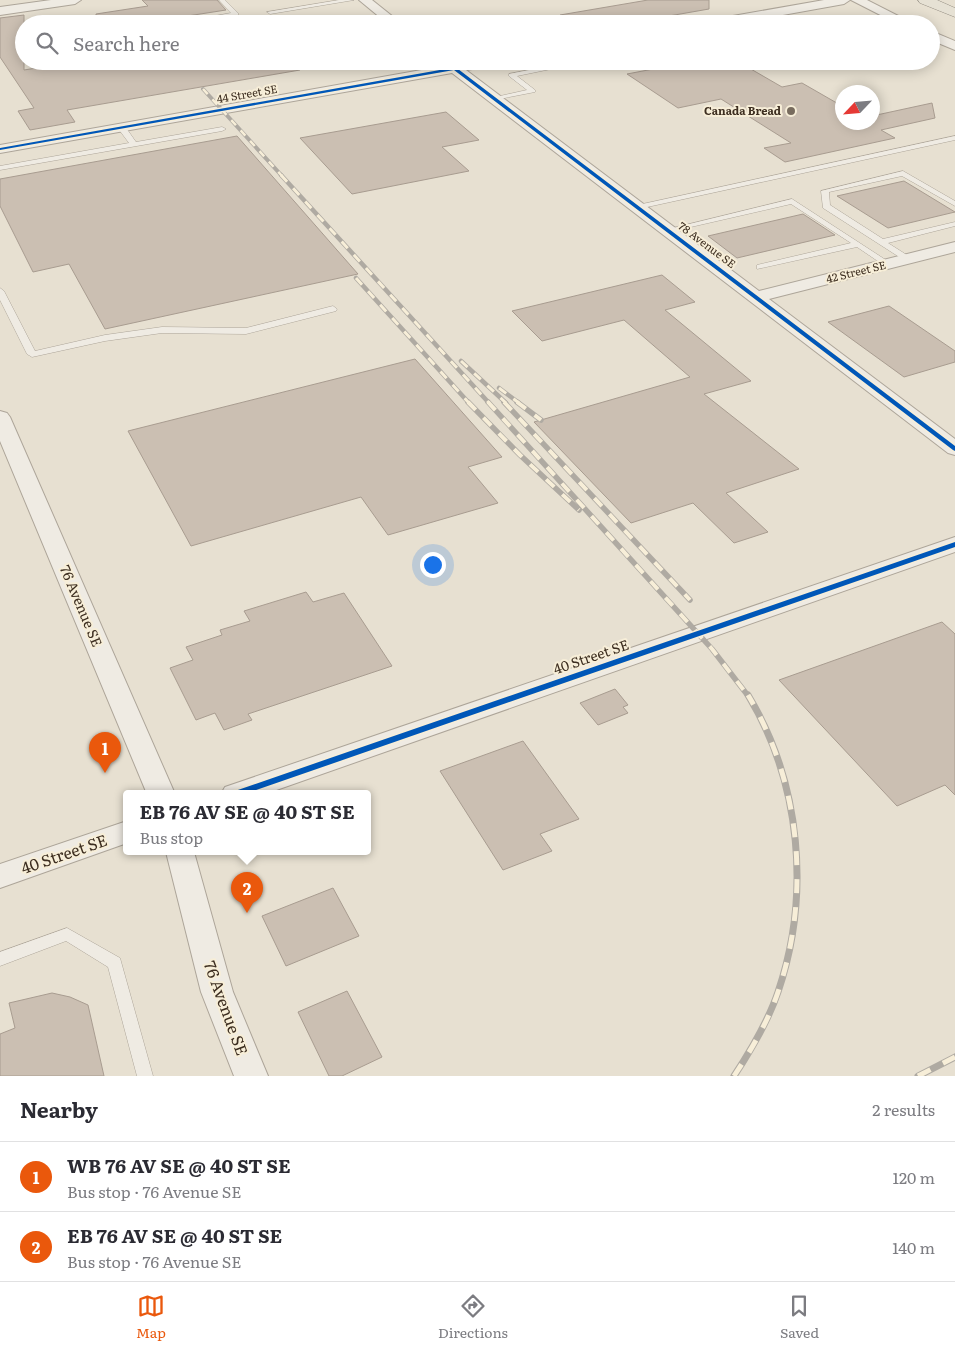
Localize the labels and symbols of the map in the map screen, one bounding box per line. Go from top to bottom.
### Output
street label: 44 Street SE [215,80,279,106]
north arrow [835,85,880,130]
place label: Canada Bread [704,102,781,118]
marker: Canada Bread [785,105,797,117]
street label: 78 Avenue SE [676,217,740,271]
street label: 42 Street SE [824,256,887,286]
your location [420,552,446,578]
street label: 76 Avenue SE [56,562,108,649]
street label: 40 Street SE [550,634,631,678]
pin: 1 [89,732,121,773]
street label: 40 Street SE [17,827,110,879]
pin: 2 [231,872,263,913]
street label: 76 Avenue SE [199,957,255,1058]

